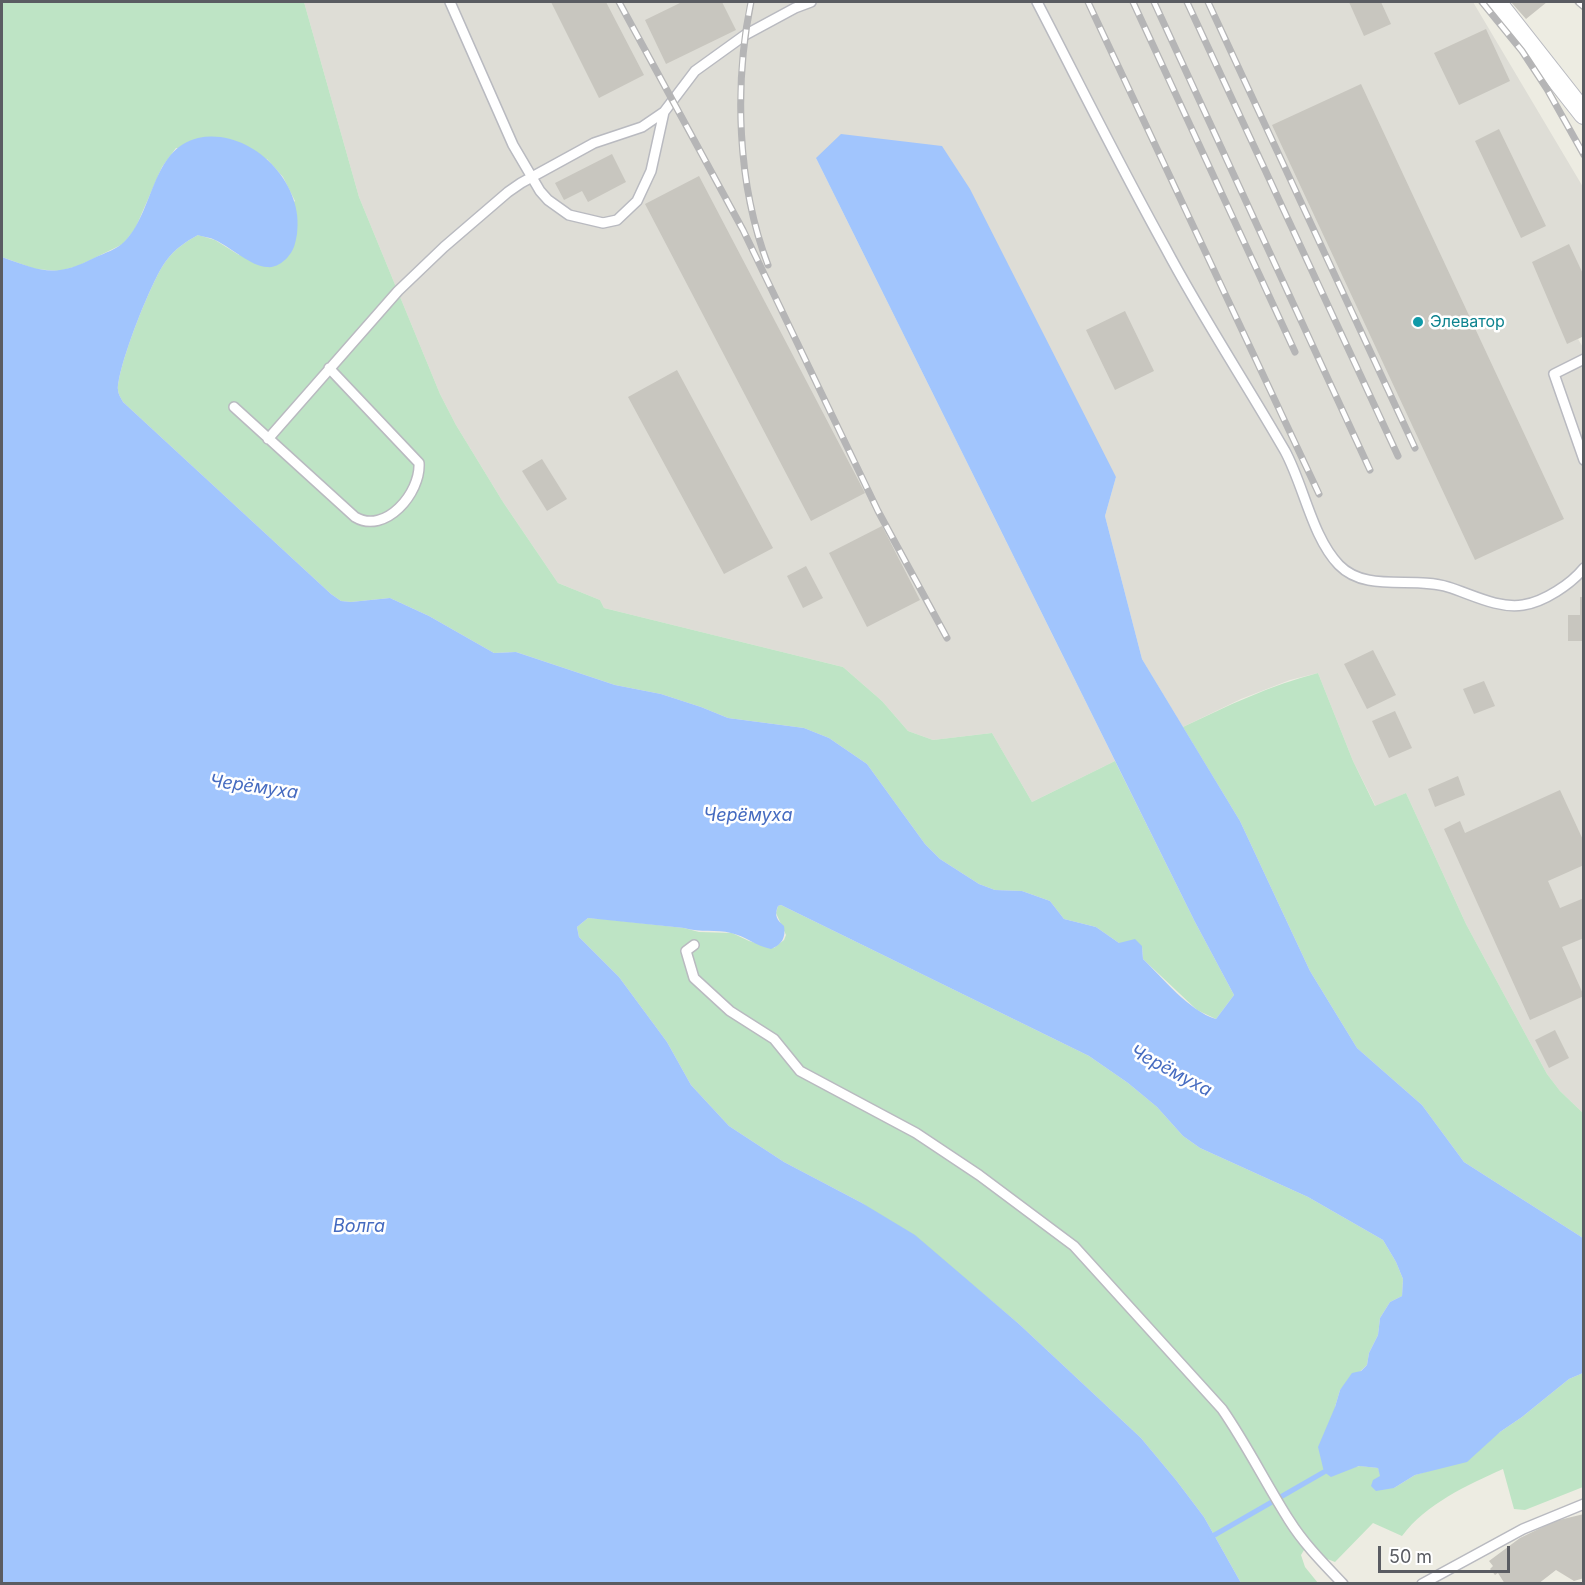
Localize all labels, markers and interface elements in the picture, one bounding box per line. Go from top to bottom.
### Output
place label: Элеватор [1430,312,1505,332]
marker: Элеватор [1411,315,1425,329]
water label: Черёмуха [208,770,300,804]
water label: Черёмуха [704,805,792,827]
water label: Черёмуха [1127,1041,1215,1101]
water label: Волга [333,1216,385,1238]
scale bar [1381,1534,1513,1572]
text: 50 m [1389,1546,1432,1567]

